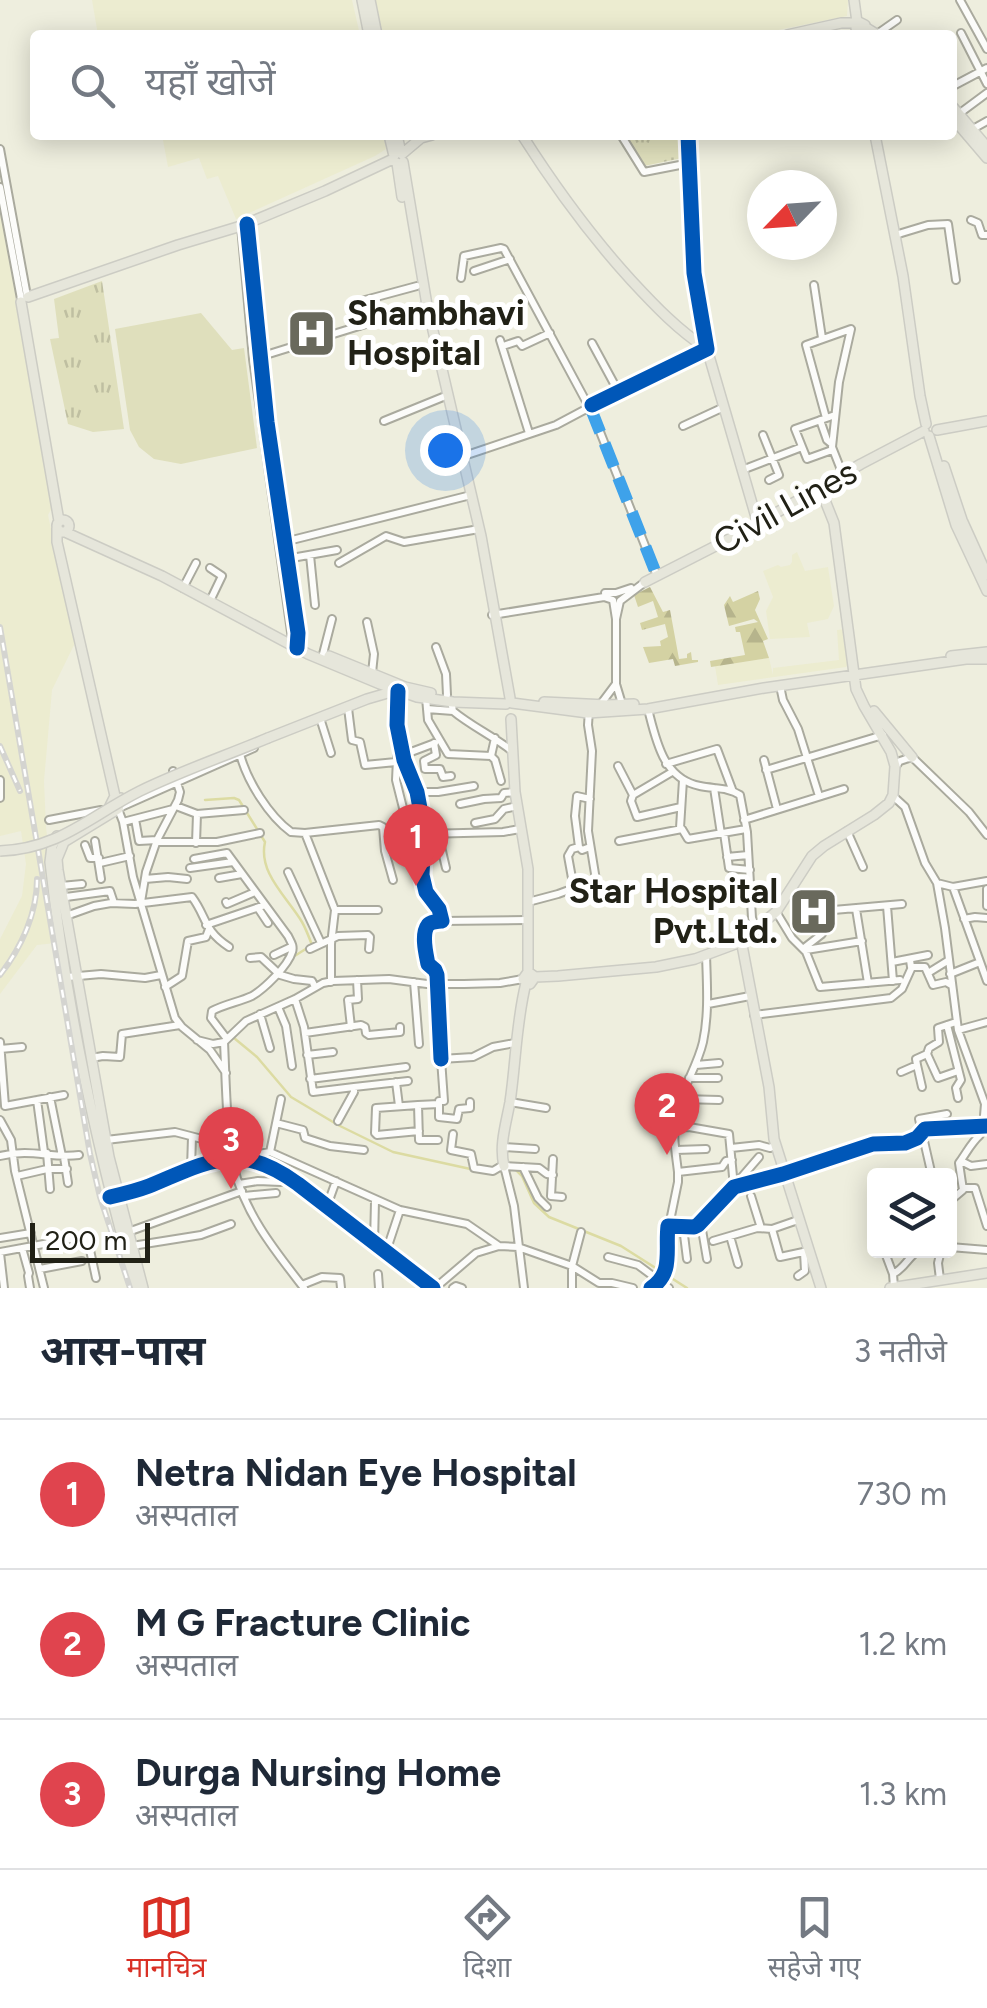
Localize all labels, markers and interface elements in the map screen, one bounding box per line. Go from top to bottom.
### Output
search box [30,30,957,140]
icon: search [65,58,120,113]
text: यहाँ खोजें [145,59,276,105]
north arrow [747,170,837,260]
place label: Shambhavi Hospital [347,292,525,374]
hospital icon: Shambhavi Hospital [286,307,338,359]
your location [420,425,471,476]
street label: Civil Lines [706,451,864,563]
pin: 1 [384,804,448,886]
place label: Star Hospital Pvt.Ltd. [569,870,778,952]
hospital icon: Star Hospital Pvt.Ltd. [787,885,839,937]
pin: 2 [634,1072,700,1155]
pin: 3 [198,1106,264,1189]
map controls [867,1168,957,1258]
button: layers [867,1168,957,1258]
scale bar [30,1218,150,1262]
text: 200 m [45,1223,127,1257]
text: आस-पास [40,1325,205,1376]
text: 3 नतीजे [854,1332,947,1370]
text: Netra Nidan Eye Hospital [135,1450,577,1496]
text: 1 [66,1475,79,1513]
text: 730 m [857,1475,947,1513]
text: अस्पताल [135,1496,238,1534]
text: M G Fracture Clinic [135,1600,470,1646]
text: 2 [63,1625,82,1663]
text: 1.2 km [859,1625,947,1663]
text: अस्पताल [135,1646,238,1684]
text: Durga Nursing Home [135,1750,501,1796]
text: 3 [64,1775,81,1813]
text: 1.3 km [859,1775,947,1813]
text: अस्पताल [135,1796,238,1834]
tab: मानचित्र [127,1890,207,1988]
tab: दिशा [460,1890,515,1988]
tab: सहेजे गए [768,1890,860,1988]

